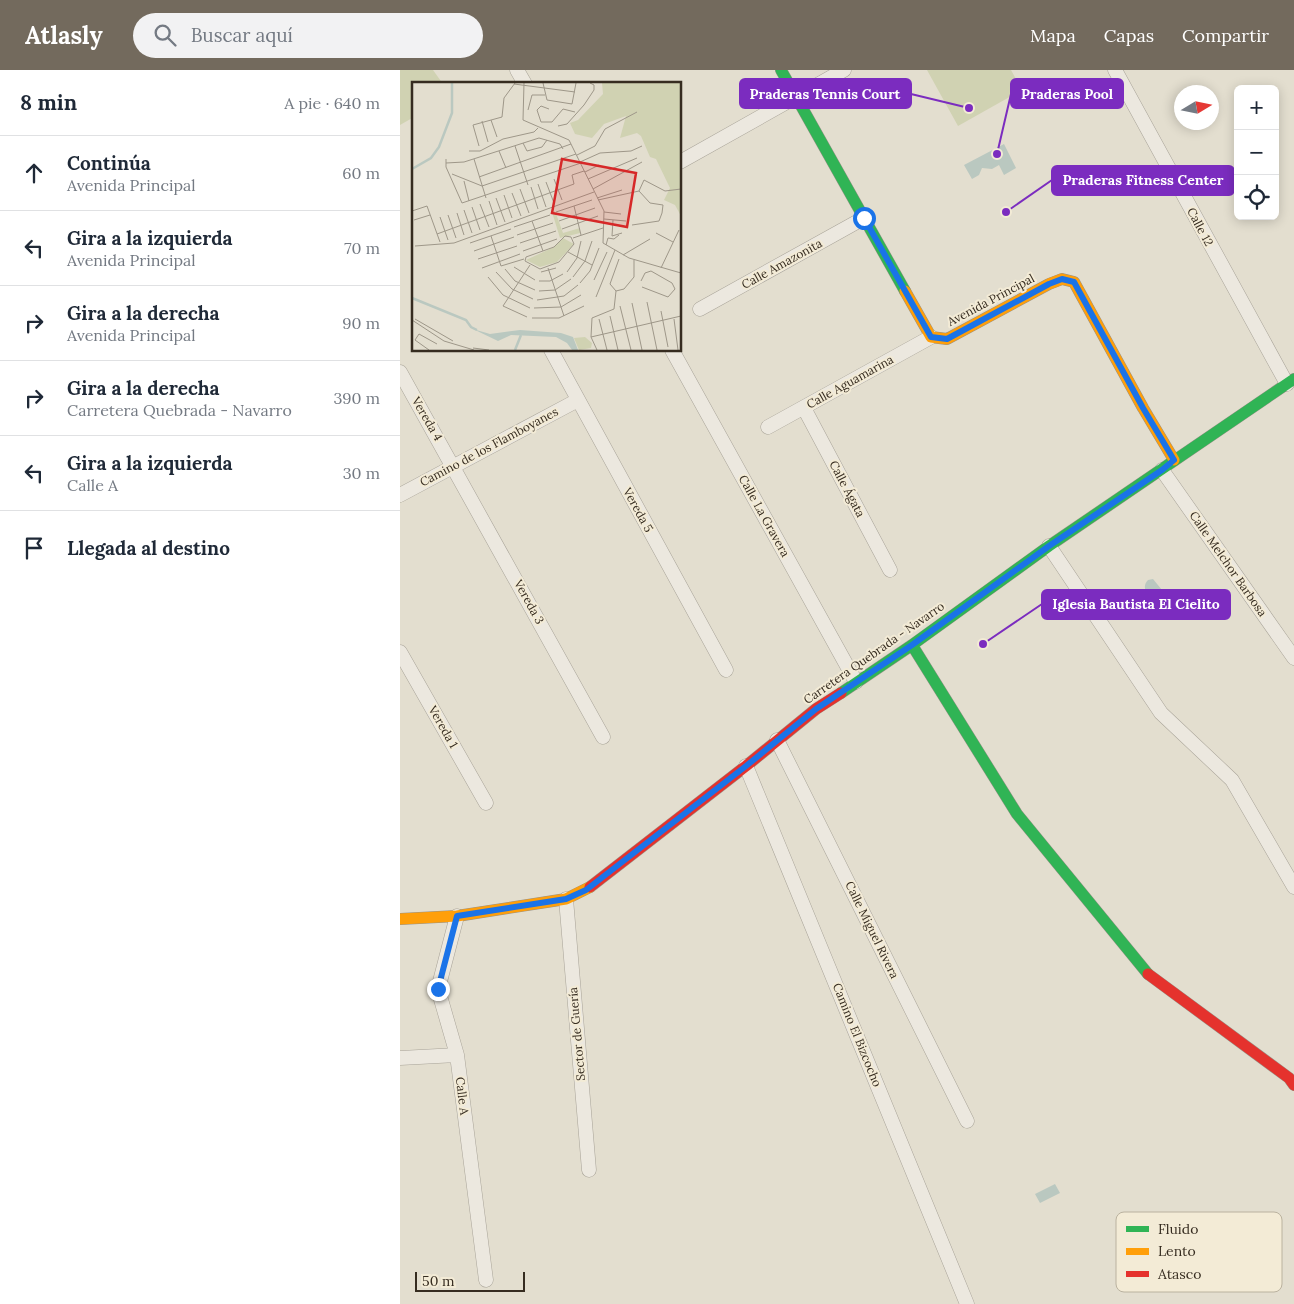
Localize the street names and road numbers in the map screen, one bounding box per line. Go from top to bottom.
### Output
street label: Calle 12 [1184,205,1217,249]
street label: Calle Amazonita [739,235,825,292]
street label: Avenida Principal [944,270,1037,329]
street label: Calle Aguamarina [804,351,896,412]
street label: Vereda 4 [408,393,446,444]
street label: Camino de los Flamboyanes [417,403,561,489]
street label: Calle Ágata [826,458,869,520]
street label: Calle La Gravera [736,472,793,559]
street label: Vereda 5 [620,484,657,535]
street label: Calle Melchor Barbosa [1186,508,1270,619]
street label: Vereda 3 [511,576,548,627]
street label: Carretera Quebrada - Navarro [800,598,947,707]
street label: Vereda 1 [425,702,462,751]
street label: Calle Miguel Rivera [842,879,903,981]
street label: Camino El Bizcocho [830,981,885,1089]
street label: Sector de Guería [565,987,588,1082]
street label: Calle A [453,1076,472,1116]

